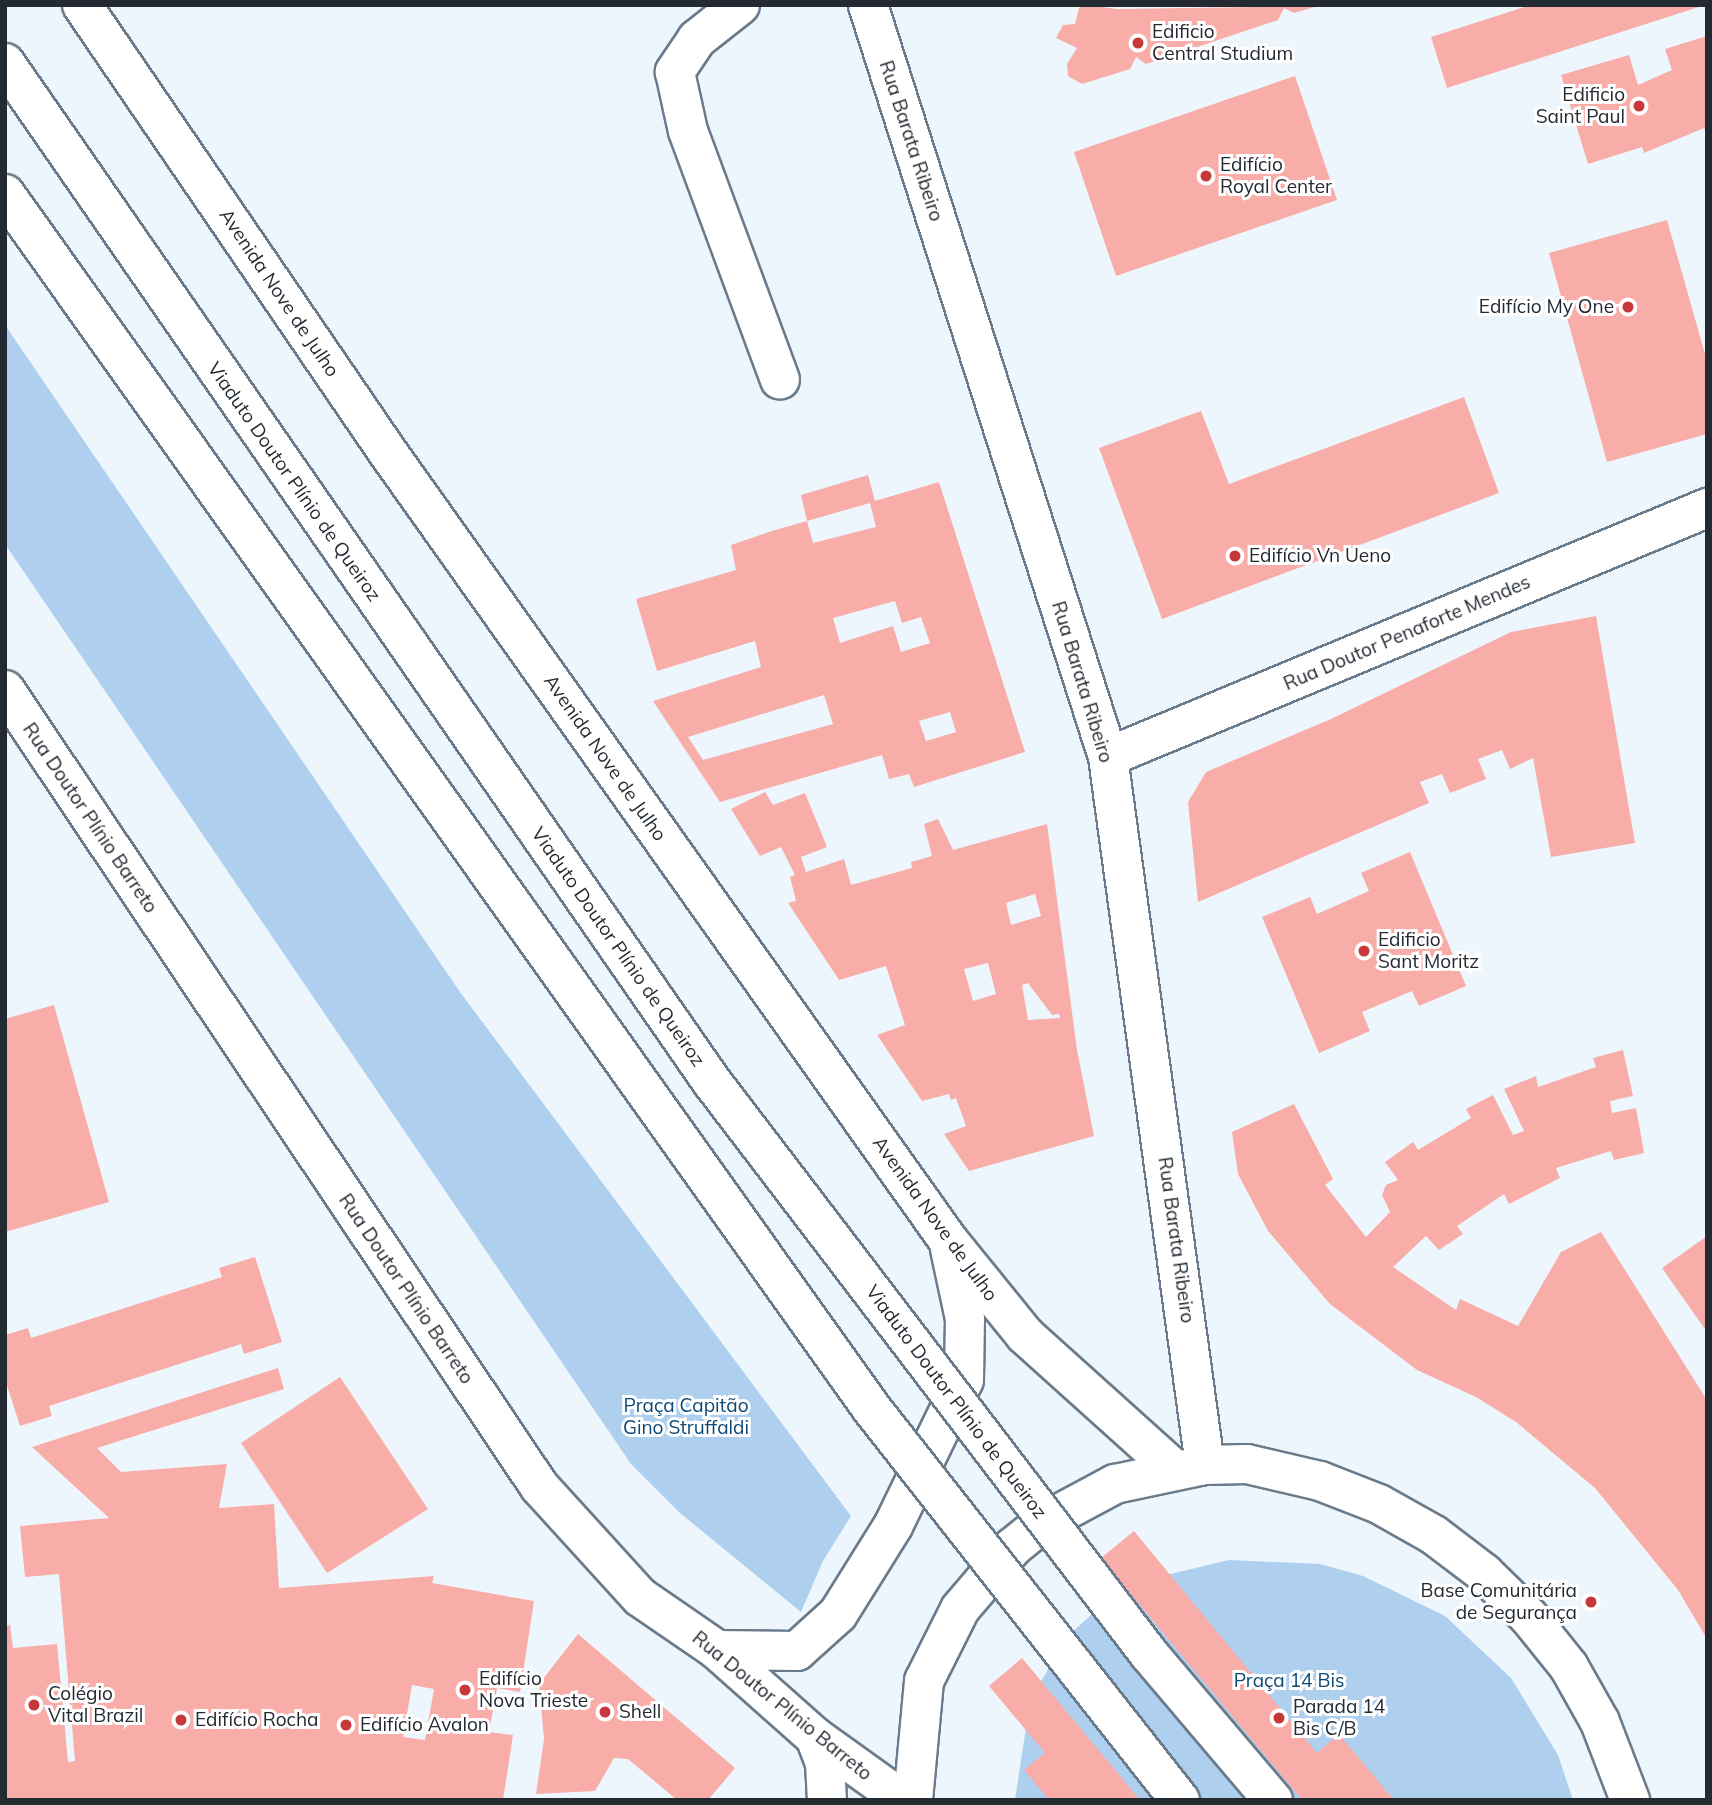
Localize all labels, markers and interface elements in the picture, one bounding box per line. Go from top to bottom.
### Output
place label: Edificio Central Studium [1152,21,1293,65]
marker: Edificio Central Studium [1130,35,1146,51]
street label: Rua Barata Ribeiro [874,58,948,224]
place label: Edificio Saint Paul [1536,84,1625,128]
marker: Edificio Saint Paul [1631,98,1647,114]
place label: Edifício Royal Center [1220,154,1332,198]
marker: Edifício Royal Center [1198,168,1214,184]
street label: Avenida Nove de Julho [214,205,344,381]
place label: Edifício My One [1479,296,1614,318]
marker: Edifício My One [1620,299,1636,315]
street label: Viaduto Doutor Plínio de Queiroz [202,358,386,606]
place label: Edifício Vn Ueno [1249,545,1391,567]
marker: Edifício Vn Ueno [1227,548,1243,564]
street label: Rua Doutor Penaforte Mendes [1280,571,1534,695]
street label: Rua Barata Ribeiro [1047,599,1117,765]
street label: Avenida Nove de Julho [539,670,671,846]
street label: Rua Doutor Plínio Barreto [18,719,162,917]
street label: Viaduto Doutor Plínio de Queiroz [526,823,710,1071]
place label: Edificio Sant Moritz [1378,929,1479,973]
marker: Edificio Sant Moritz [1356,943,1372,959]
street label: Avenida Nove de Julho [868,1132,1002,1306]
street label: Rua Barata Ribeiro [1153,1155,1199,1325]
street label: Rua Doutor Plínio Barreto [334,1190,478,1388]
street label: Viaduto Doutor Plínio de Queiroz [861,1281,1051,1523]
park label: Praça Capitão Gino Struffaldi [623,1395,749,1439]
place label: Base Comunitária de Segurança [1421,1580,1577,1624]
marker: Base Comunitária de Segurança [1583,1594,1599,1610]
street label: Rua Doutor Plínio Barreto [688,1627,876,1785]
place label: Edifício Nova Trieste [479,1668,588,1712]
park label: Praça 14 Bis [1234,1670,1344,1692]
marker: Edifício Nova Trieste [457,1682,473,1698]
place label: Colégio Vital Brazil [48,1683,143,1727]
place label: Parada 14 Bis C/B [1293,1696,1385,1740]
marker: Colégio Vital Brazil [26,1697,42,1713]
place label: Shell [619,1701,661,1723]
marker: Shell [597,1704,613,1720]
place label: Edifício Rocha [195,1709,318,1731]
marker: Parada 14 Bis C/B [1271,1710,1287,1726]
marker: Edifício Rocha [173,1712,189,1728]
place label: Edifício Avalon [360,1714,489,1736]
marker: Edifício Avalon [338,1717,354,1733]

